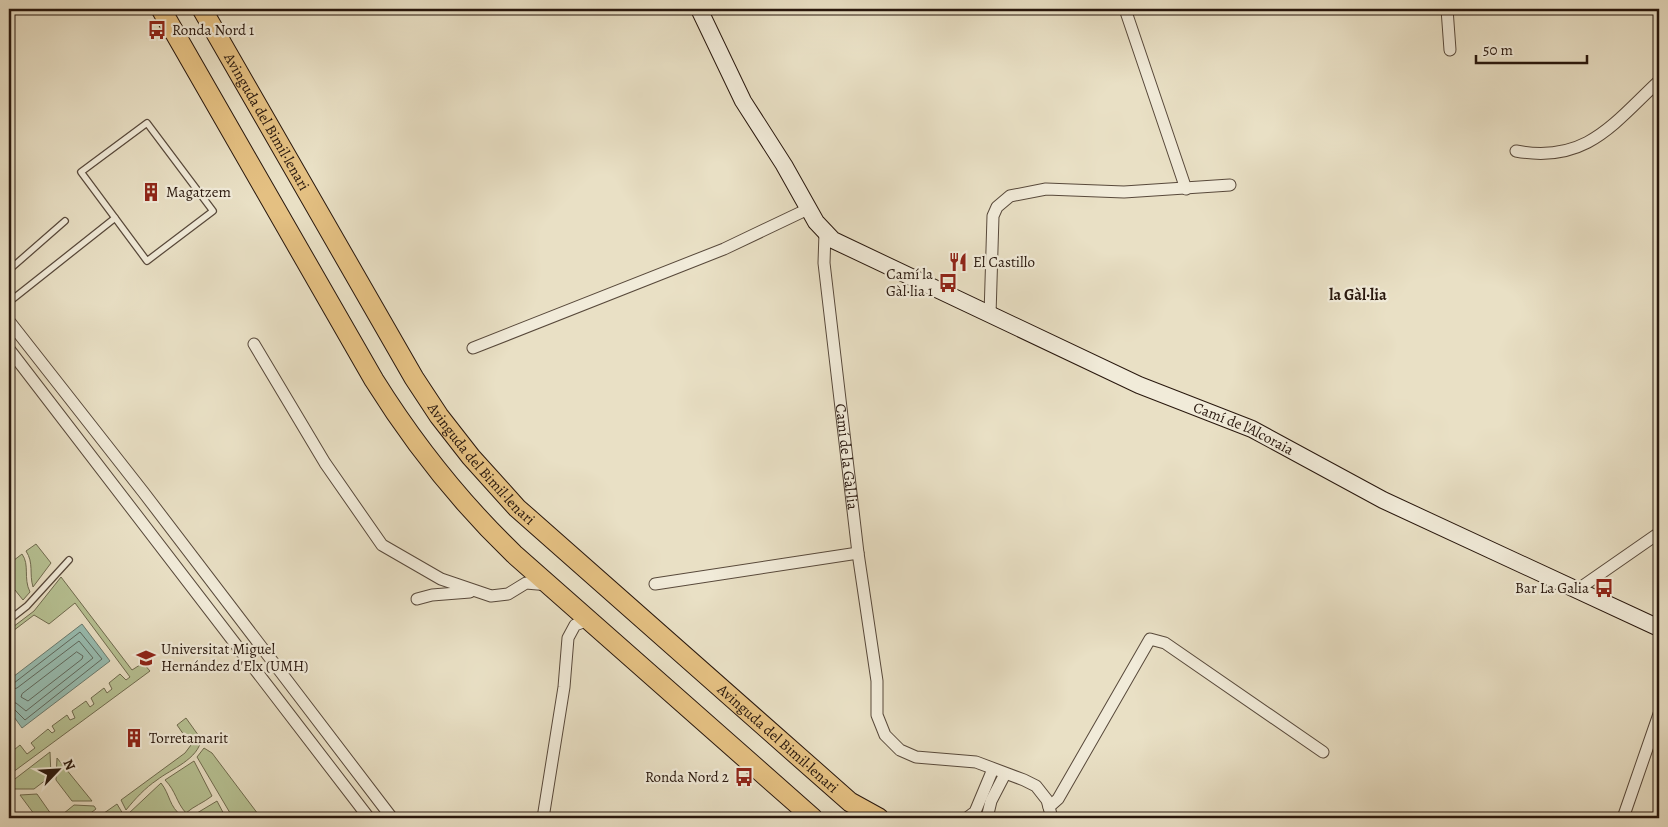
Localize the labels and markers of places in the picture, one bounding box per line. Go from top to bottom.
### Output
bus stop icon: Ronda Nord 1 [146,19,168,41]
place label: Ronda Nord 1 [172,20,254,40]
building icon: Magatzem [140,181,162,203]
place label: Magatzem [166,182,231,202]
restaurant icon: El Castillo [947,251,969,273]
place label: El Castillo [973,252,1035,272]
place label: Camí la Gàl·lia 1 [886,264,933,301]
bus stop icon: Camí la Gàl·lia 1 [937,272,959,294]
bus stop icon: Bar La Galia [1593,577,1615,599]
place label: Bar La Galia [1515,578,1589,598]
place label: Universitat Miguel Hernández d'Elx (UMH) [161,639,308,676]
school or university icon: Universitat Miguel Hernández d'Elx (UMH) [135,647,157,669]
building icon: Torretamarit [123,727,145,749]
place label: Torretamarit [149,728,228,748]
bus stop icon: Ronda Nord 2 [733,766,755,788]
place label: Ronda Nord 2 [645,767,729,787]

